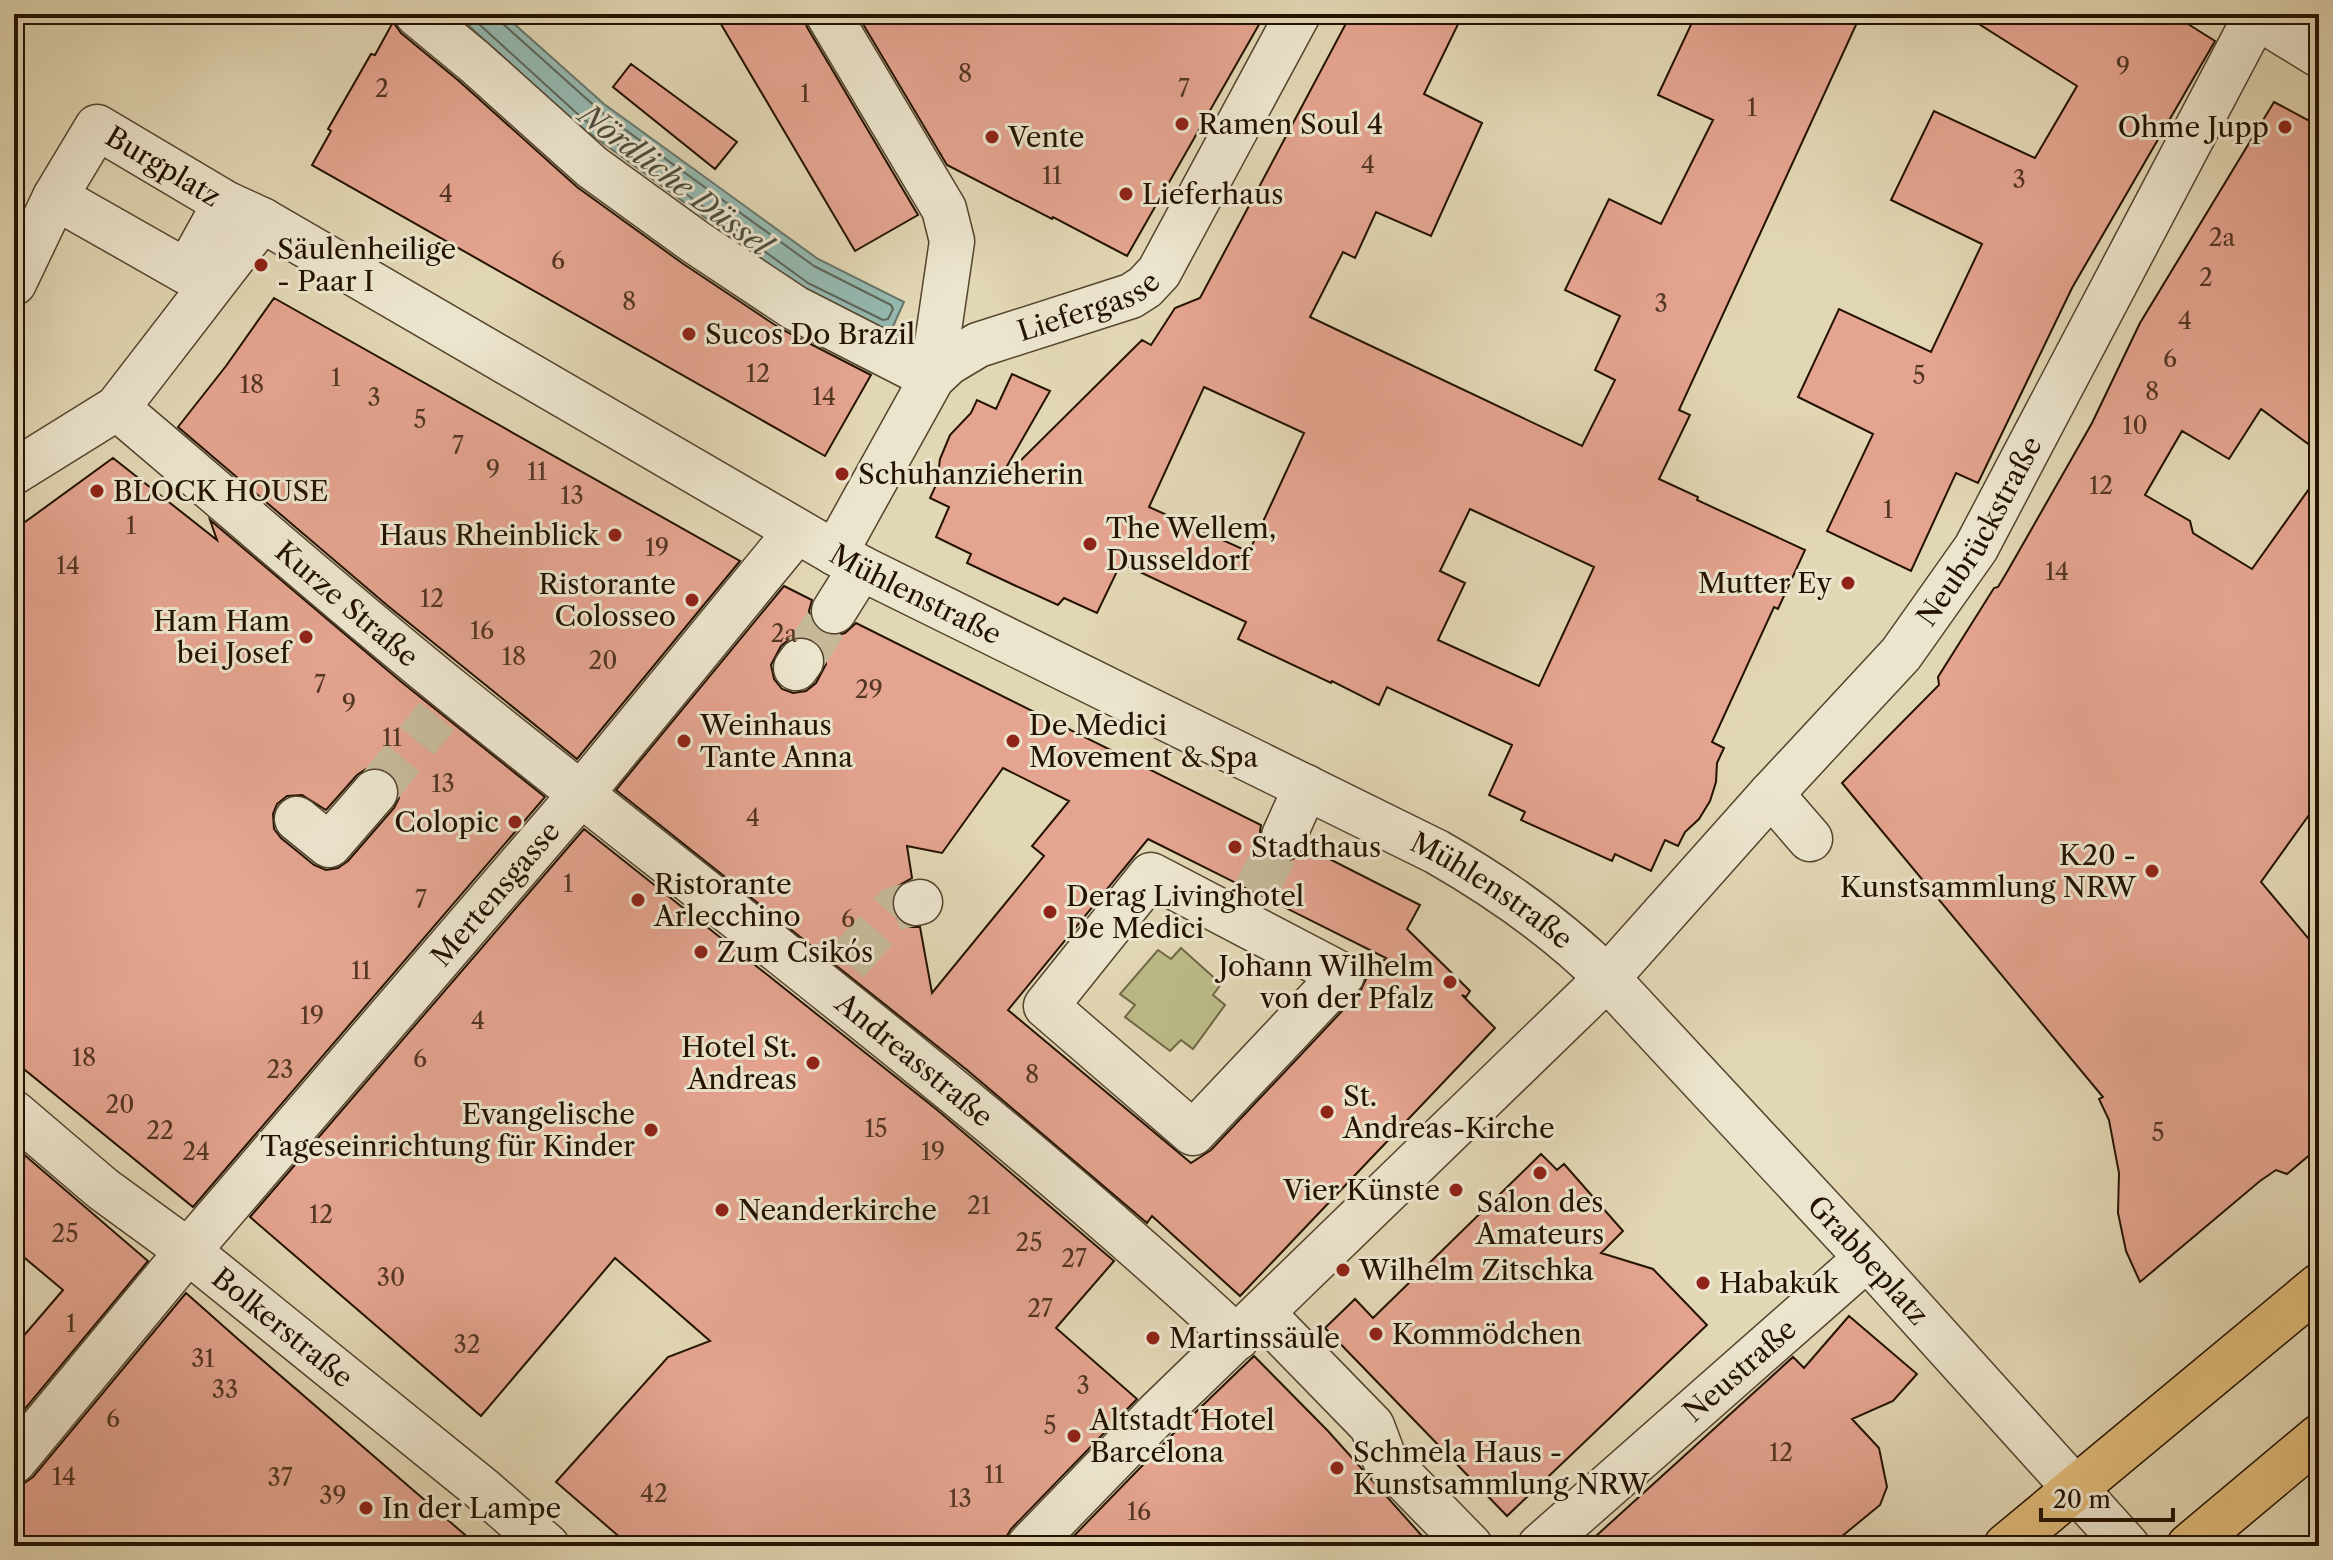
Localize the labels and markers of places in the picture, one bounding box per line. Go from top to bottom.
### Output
place label: Ramen Soul 4 [1198,107,1383,141]
place label: Ohme Jupp [2118,110,2269,144]
marker: Ramen Soul 4 [1173,115,1191,133]
marker: Ohme Jupp [2276,118,2294,136]
place label: Vente [1007,120,1085,154]
marker: Vente [983,128,1001,146]
place label: Lieferhaus [1142,177,1283,211]
marker: Lieferhaus [1117,185,1135,203]
place label: Säulenheilige - Paar I [277,232,456,298]
marker: Säulenheilige - Paar I [252,256,270,274]
place label: Sucos Do Brazil [705,317,915,351]
marker: Sucos Do Brazil [680,325,698,343]
place label: Schuhanzieherin [858,457,1084,491]
marker: Schuhanzieherin [833,465,851,483]
place label: BLOCK HOUSE [113,474,329,508]
marker: BLOCK HOUSE [88,482,106,500]
place label: The Wellem, Dusseldorf [1106,511,1276,577]
place label: Haus Rheinblick [379,518,601,552]
marker: Haus Rheinblick [606,526,624,544]
marker: The Wellem, Dusseldorf [1081,535,1099,553]
place label: Mutter Ey [1698,566,1832,600]
place label: Ristorante Colosseo [538,567,676,633]
marker: Mutter Ey [1839,574,1857,592]
marker: Ristorante Colosseo [683,591,701,609]
place label: Ham Ham bei Josef [153,604,293,670]
marker: Ham Ham bei Josef [297,628,315,646]
place label: Weinhaus Tante Anna [699,708,853,774]
place label: De Medici Movement & Spa [1029,708,1259,774]
marker: Weinhaus Tante Anna [675,732,693,750]
marker: De Medici Movement & Spa [1004,732,1022,750]
place label: Colopic [394,805,499,839]
marker: Colopic [506,813,524,831]
place label: Stadthaus [1251,830,1381,864]
marker: Stadthaus [1226,838,1244,856]
place label: K20 - Kunstsammlung NRW [1840,838,2137,904]
marker: K20 - Kunstsammlung NRW [2143,862,2161,880]
place label: Ristorante Arlecchino [653,867,801,933]
place label: Derag Livinghotel De Medici [1066,879,1304,945]
marker: Ristorante Arlecchino [629,891,647,909]
marker: Derag Livinghotel De Medici [1041,903,1059,921]
place label: Zum Csikós [717,935,873,969]
marker: Zum Csikós [692,943,710,961]
place label: Johann Wilhelm von der Pfalz [1214,949,1434,1015]
marker: Johann Wilhelm von der Pfalz [1441,973,1459,991]
place label: Hotel St. Andreas [681,1030,797,1096]
marker: Hotel St. Andreas [804,1054,822,1072]
place label: St. Andreas-Kirche [1342,1079,1555,1145]
place label: Evangelische Tageseinrichtung für Kinder [260,1097,635,1163]
marker: St. Andreas-Kirche [1318,1103,1336,1121]
marker: Evangelische Tageseinrichtung für Kinder [642,1121,660,1139]
marker: Salon des Amateurs [1531,1164,1549,1182]
place label: Vier Künste [1282,1173,1440,1207]
marker: Vier Künste [1447,1181,1465,1199]
place label: Salon des Amateurs [1475,1185,1604,1251]
place label: Neanderkirche [738,1193,937,1227]
marker: Neanderkirche [713,1201,731,1219]
place label: Wilhelm Zitschka [1358,1253,1594,1287]
marker: Wilhelm Zitschka [1334,1261,1352,1279]
place label: Habakuk [1719,1266,1841,1300]
marker: Habakuk [1694,1274,1712,1292]
place label: Kommödchen [1392,1317,1582,1351]
place label: Martinssäule [1169,1321,1340,1355]
marker: Kommödchen [1367,1325,1385,1343]
marker: Martinssäule [1144,1329,1162,1347]
place label: Altstadt Hotel Barcelona [1089,1403,1274,1469]
marker: Altstadt Hotel Barcelona [1065,1427,1083,1445]
place label: Schmela Haus - Kunstsammlung NRW [1353,1435,1650,1501]
marker: Schmela Haus - Kunstsammlung NRW [1328,1459,1346,1477]
place label: In der Lampe [382,1491,561,1525]
marker: In der Lampe [357,1499,375,1517]

